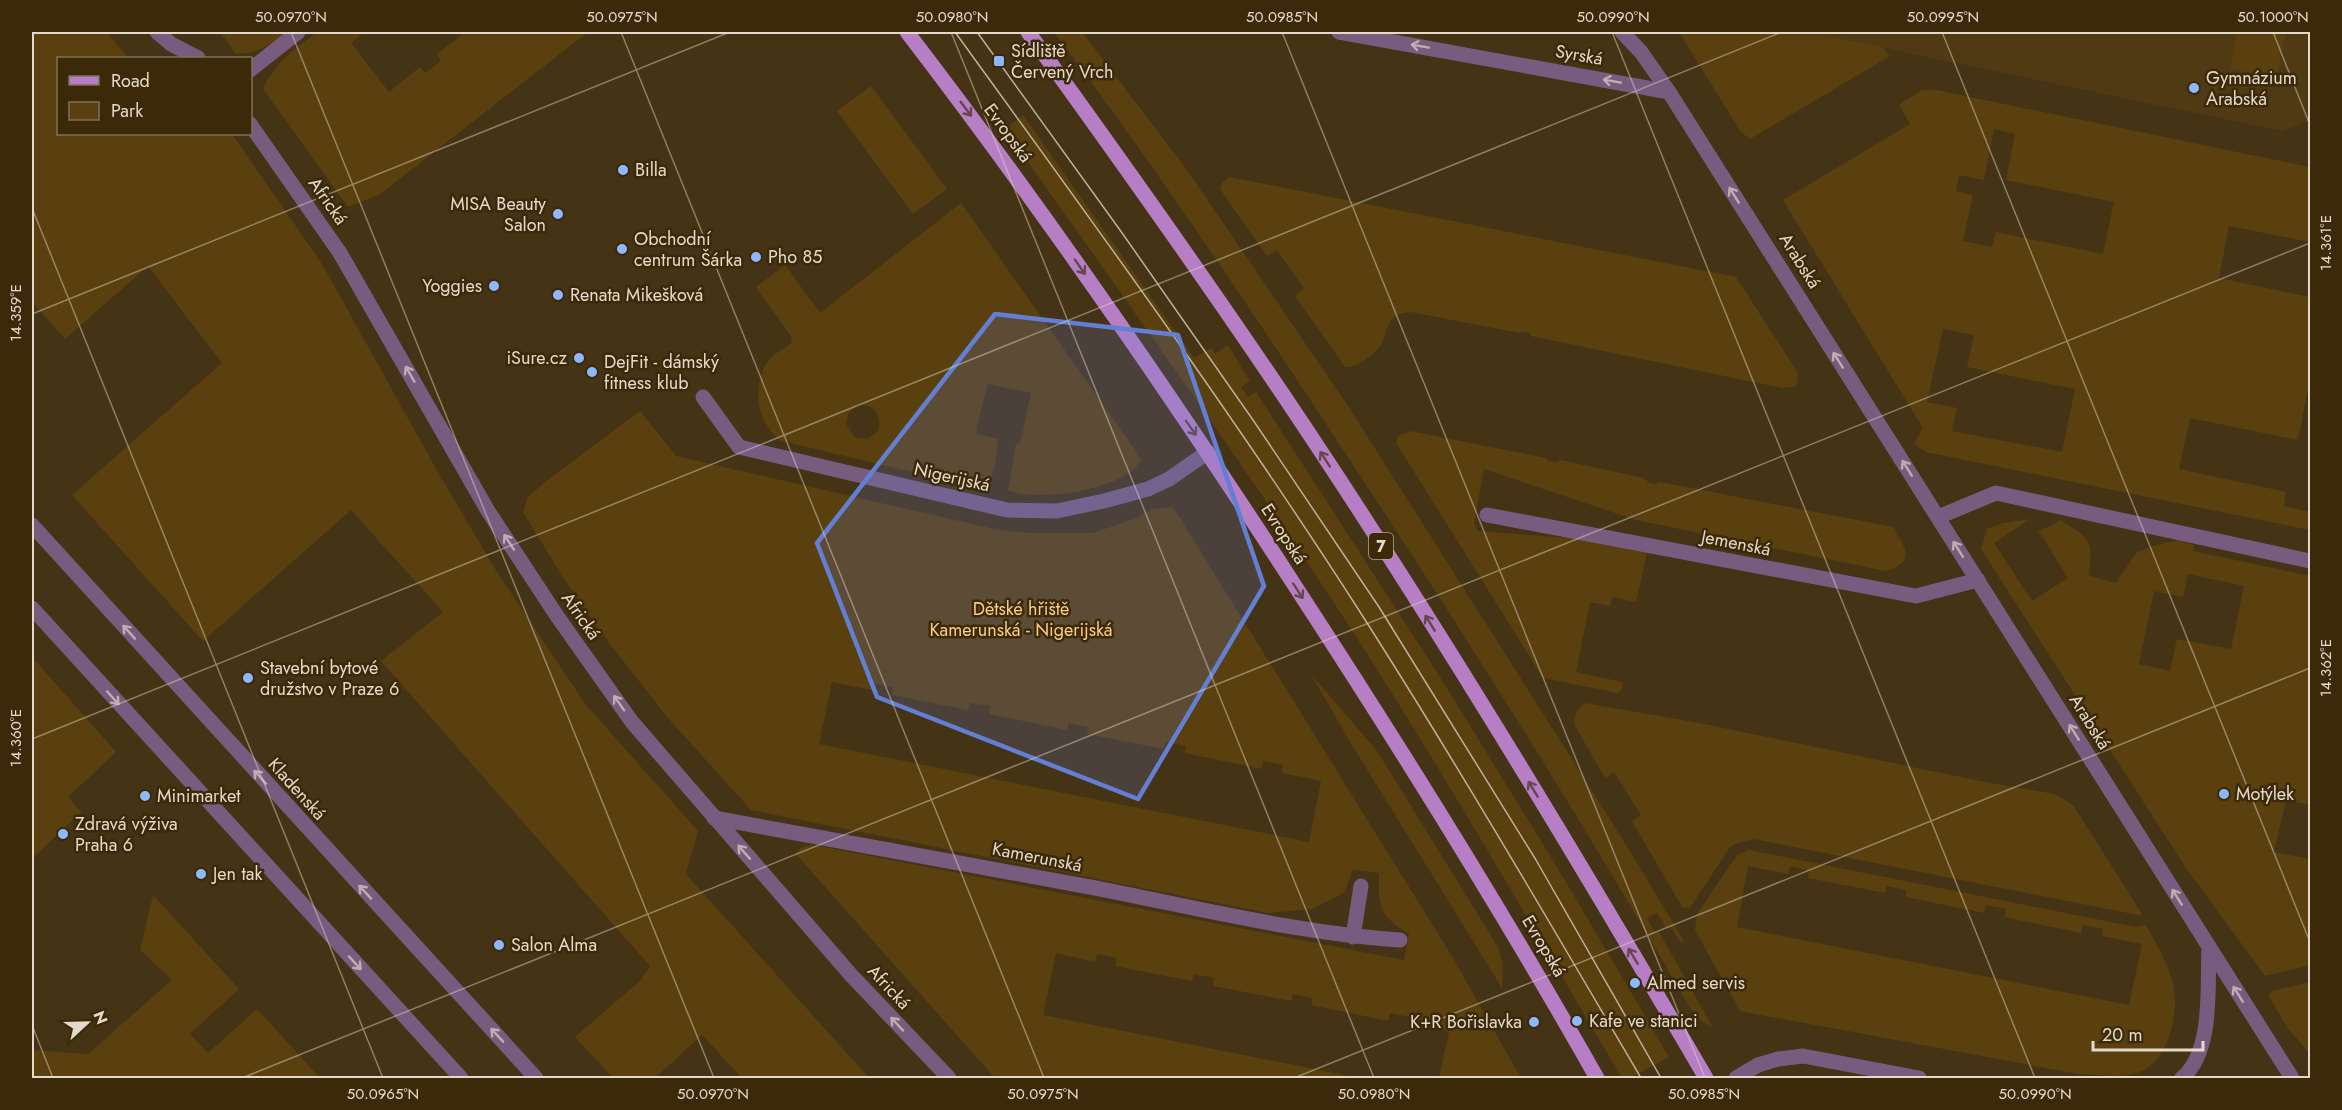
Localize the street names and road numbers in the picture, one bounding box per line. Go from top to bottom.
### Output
street label: Syrská [1553,38,1605,72]
street label: Evropská [978,98,1038,168]
street label: Africká [302,172,354,230]
street label: Arabská [1773,228,1827,294]
street label: Nigerijská [911,456,993,498]
street label: Evropská [1255,499,1313,569]
street label: Jemenská [1697,523,1773,562]
road number: 7 [1369,533,1393,559]
street label: Africká [555,587,607,645]
street label: Arabská [2063,689,2117,755]
street label: Kladenská [262,752,332,826]
street label: Kamerunská [990,836,1084,878]
street label: Evropská [1515,910,1573,982]
street label: Africká [861,959,917,1015]

